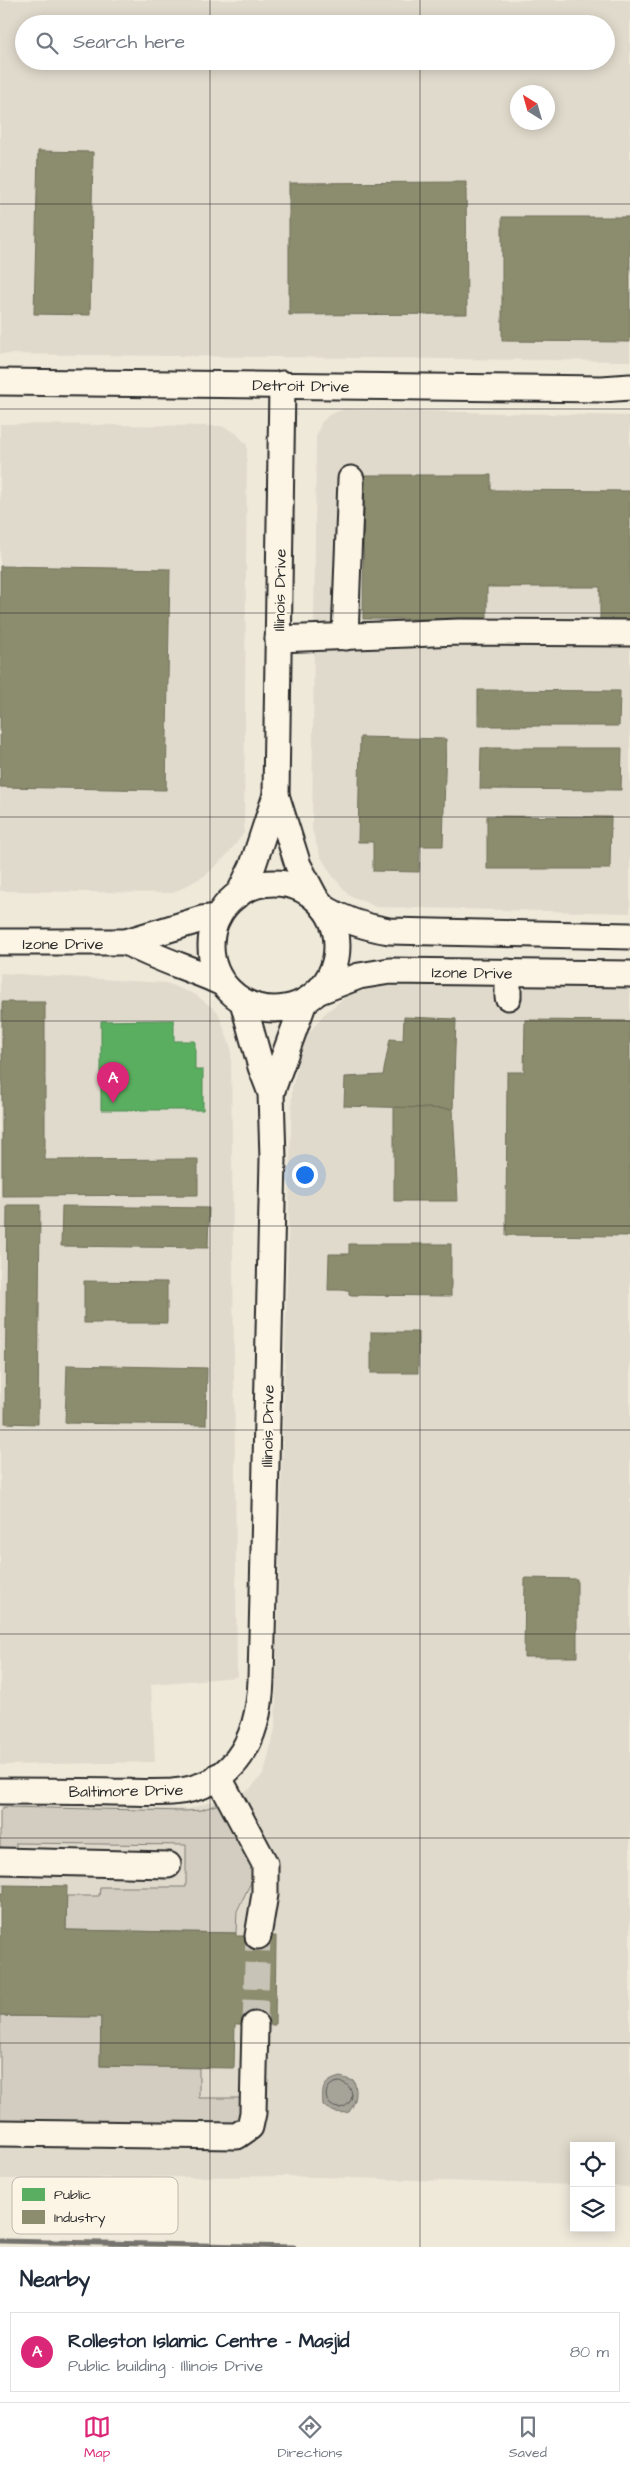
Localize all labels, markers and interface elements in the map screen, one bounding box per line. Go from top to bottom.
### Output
search box [15,15,615,70]
icon: search [33,29,61,57]
text: Search here [73,29,185,56]
north arrow [510,85,555,130]
street label: Detroit Drive [252,374,350,398]
street label: Illinois Drive [268,548,292,631]
street label: Izone Drive [23,933,104,955]
street label: Izone Drive [431,961,513,985]
pin: A [97,1062,129,1103]
your location [292,1162,318,1188]
street label: Illinois Drive [256,1384,280,1467]
street label: Baltimore Drive [68,1779,184,1803]
map controls [570,2142,615,2232]
button: locate [570,2142,615,2187]
legend [12,2177,178,2234]
text: Public [54,2185,91,2205]
button: layers [570,2187,615,2232]
text: Industry [54,2208,106,2228]
text: Nearby [20,2265,90,2294]
text: Rolleston Islamic Centre - Masjid [68,2328,350,2355]
text: A [32,2341,42,2363]
text: 80 m [570,2341,609,2363]
text: Public building · Illinois Drive [68,2355,263,2377]
tab: Map [83,2413,111,2463]
tab: Directions [277,2413,342,2463]
tab: Saved [509,2413,547,2463]

